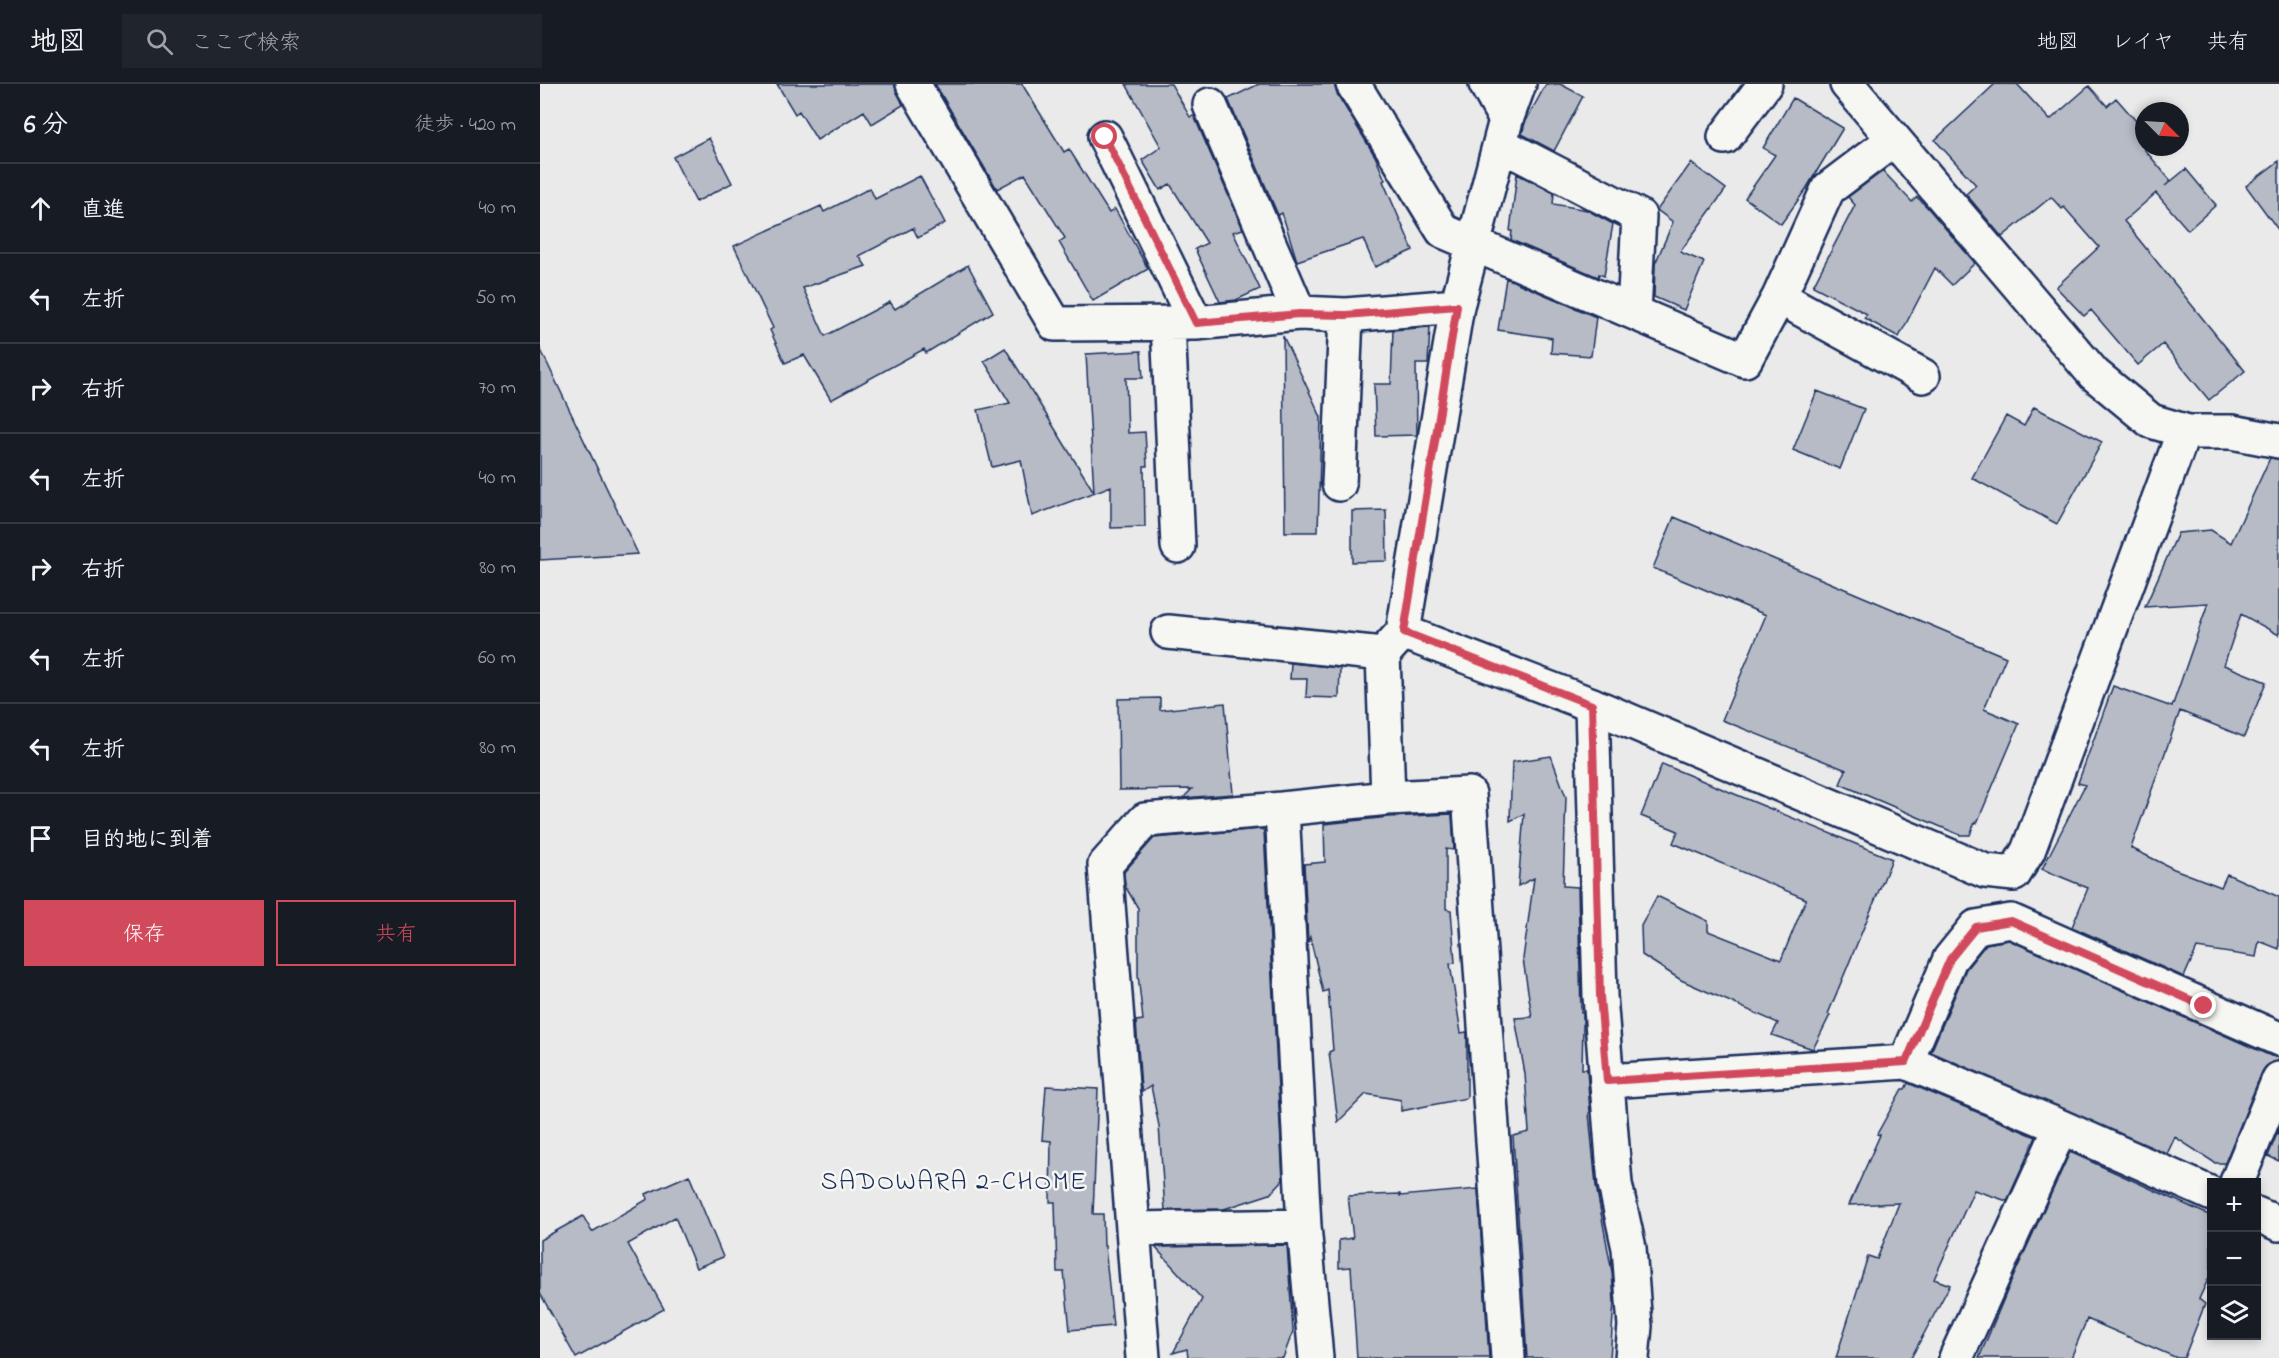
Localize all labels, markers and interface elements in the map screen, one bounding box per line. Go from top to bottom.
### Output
search box [122,14,542,68]
text: 地図 [30,23,86,64]
icon: search [143,25,176,58]
text: ここで検索 [191,28,301,60]
text: 地図 [2037,28,2079,58]
text: レイヤ [2112,28,2174,58]
text: 共有 [2207,28,2249,58]
north arrow [2135,102,2189,156]
text: 6 分 [24,107,68,145]
text: 徒歩 · 420 m [414,111,516,140]
route start [1091,123,1117,149]
icon: ahead [24,192,57,225]
text: 40 m [479,194,516,223]
text: 直進 [81,195,125,227]
icon: left [24,282,57,315]
text: 50 m [475,284,516,313]
text: 左折 [81,285,125,317]
icon: right [24,372,57,405]
text: 70 m [479,374,516,403]
text: 右折 [81,375,125,407]
icon: left [24,462,57,495]
text: 40 m [479,464,516,493]
text: 左折 [81,465,125,497]
icon: right [24,552,57,585]
text: 80 m [479,554,516,583]
text: 右折 [81,555,125,587]
icon: left [24,642,57,675]
text: 60 m [478,644,516,673]
text: 左折 [81,645,125,677]
icon: left [24,732,57,765]
text: 80 m [479,734,516,763]
text: 左折 [81,735,125,767]
icon: arrive [24,822,57,855]
text: 目的地に到着 [81,825,213,857]
button: 保存 [24,900,264,966]
button: 共有 [276,900,516,966]
route end [2190,992,2216,1018]
district label: SADOWARA 2-CHOME [821,1164,1087,1202]
map controls [2207,1178,2261,1340]
button: + [2207,1178,2261,1232]
button: − [2207,1232,2261,1286]
button: layers [2207,1286,2261,1340]

